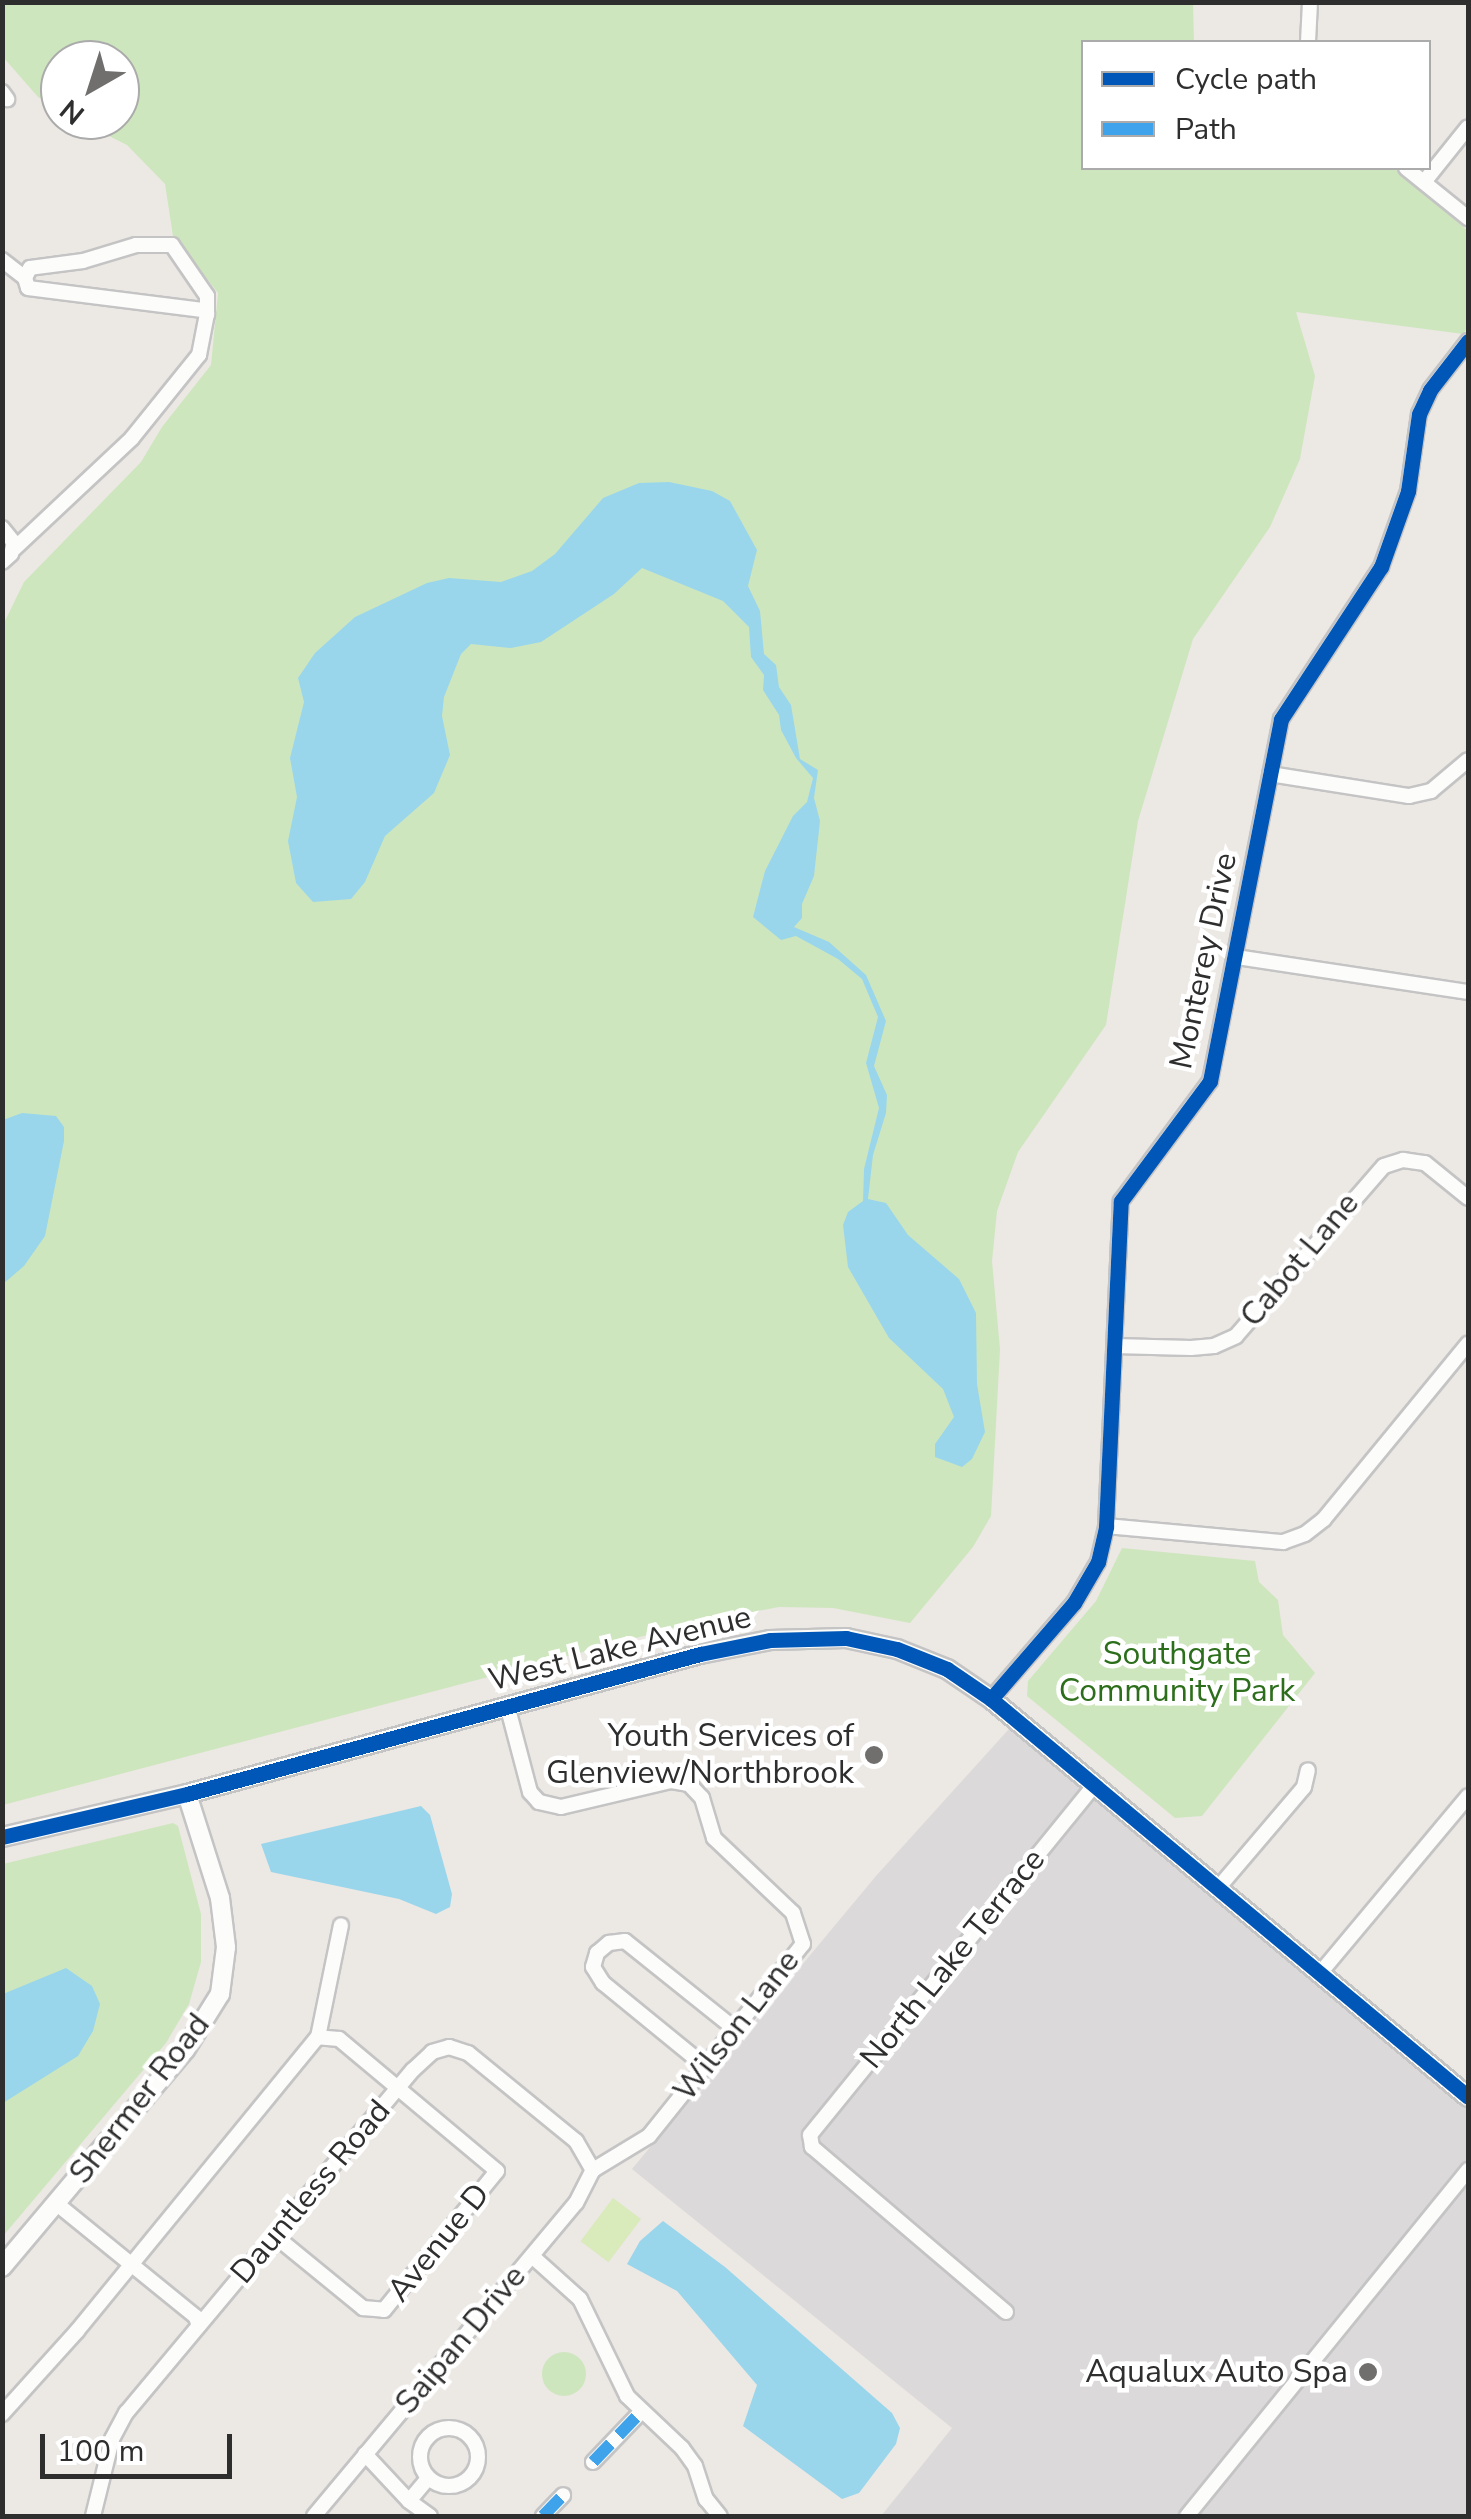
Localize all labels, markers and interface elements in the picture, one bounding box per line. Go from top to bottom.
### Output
north arrow [40,40,140,140]
legend [1081,40,1431,170]
text: Cycle path [1175,59,1317,100]
text: N [52,90,92,133]
text: Path [1175,109,1237,150]
street label: Monterey Drive [1162,849,1246,1073]
street label: Cabot Lane [1233,1185,1367,1335]
street label: West Lake Avenue [485,1598,755,1700]
park label: Southgate Community Park [1059,1636,1295,1711]
place label: Youth Services of Glenview/Northbrook [546,1718,854,1793]
marker: Youth Services of Glenview/Northbrook [863,1744,885,1766]
street label: North Lake Terrace [853,1841,1053,2077]
street label: Wilson Lane [666,1943,808,2109]
street label: Shermer Road [62,2006,218,2192]
street label: Dauntless Road [223,2092,399,2292]
street label: Avenue D [380,2176,498,2310]
street label: Saipan Drive [388,2258,534,2422]
place label: Aqualux Auto Spa [1085,2353,1348,2391]
marker: Aqualux Auto Spa [1357,2361,1379,2383]
scale bar [45,2414,238,2476]
text: 100 m [57,2431,144,2472]

